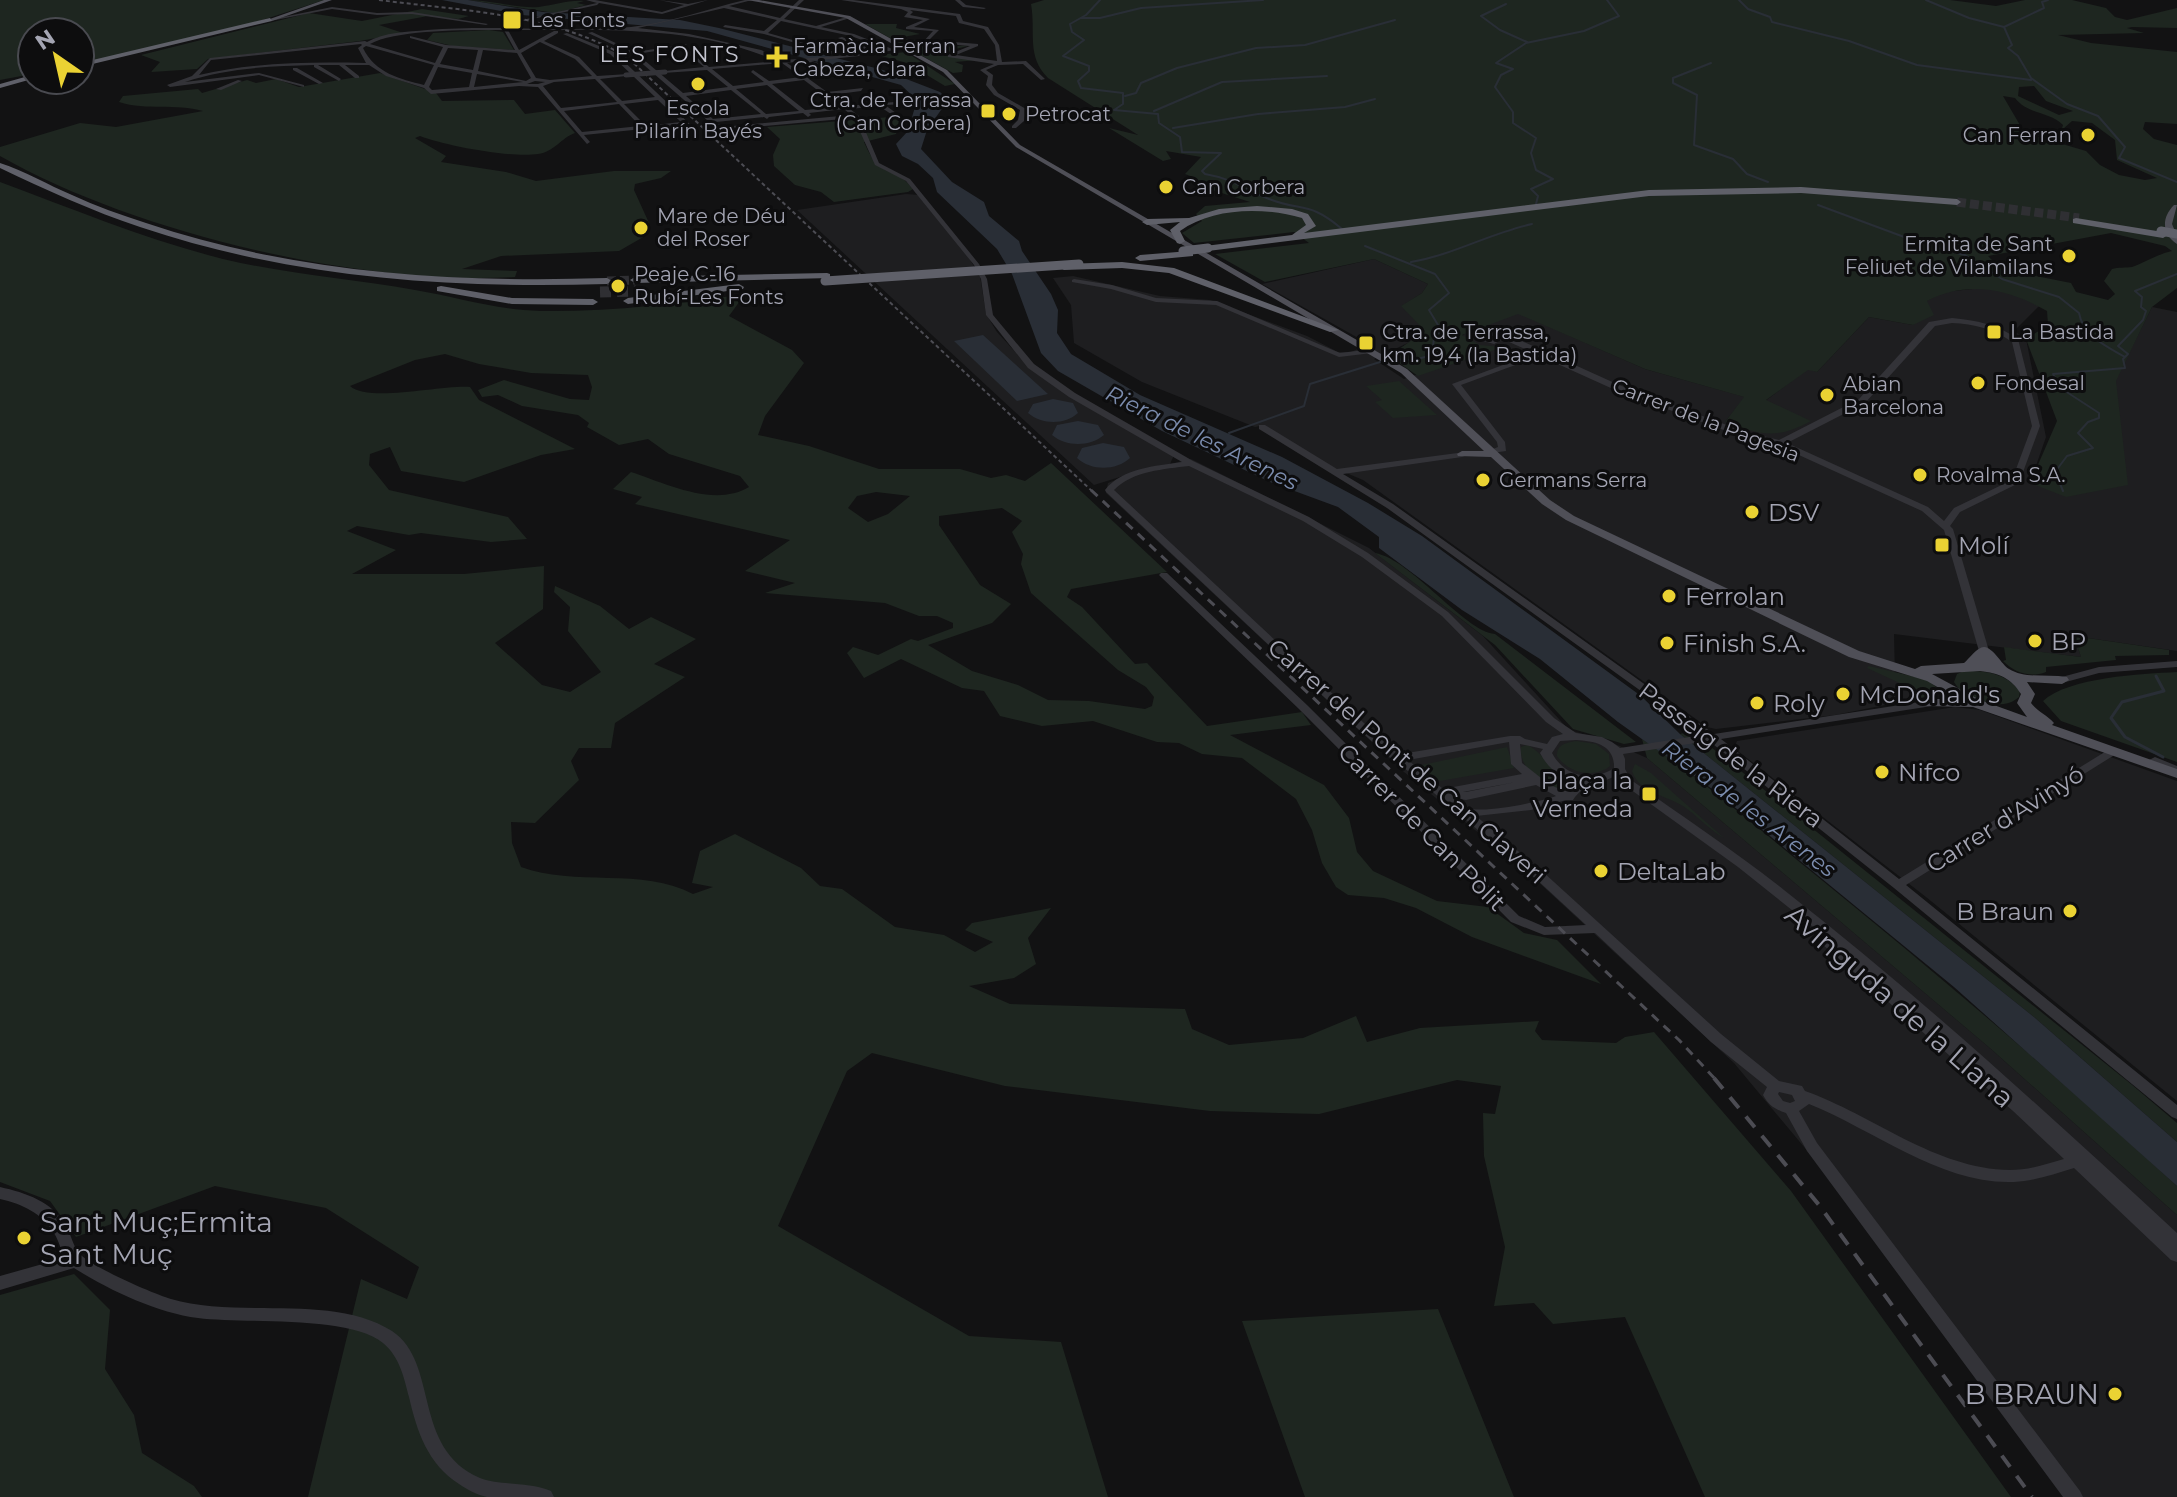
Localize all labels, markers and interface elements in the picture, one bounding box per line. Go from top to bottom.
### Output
place label: Les Fonts [530,8,625,32]
marker: Les Fonts [501,9,523,31]
north arrow [16,16,96,96]
text: N [30,24,60,56]
place label: Farmàcia Ferran Cabeza, Clara [793,34,956,81]
district label: LES FONTS [600,41,740,68]
marker: Farmàcia Ferran Cabeza, Clara [768,48,786,66]
marker: Escola Pilarín Bayés [689,75,707,93]
place label: Ctra. de Terrassa (Can Corbera) [810,88,972,135]
place label: Escola Pilarín Bayés [634,96,762,143]
marker: Ctra. de Terrassa (Can Corbera) [979,102,997,120]
place label: Petrocat [1025,102,1111,126]
marker: Petrocat [1000,105,1018,123]
place label: Can Ferran [1963,123,2072,147]
marker: Can Ferran [2079,126,2097,144]
place label: Can Corbera [1182,175,1305,199]
marker: Can Corbera [1157,178,1175,196]
place label: Mare de Déu del Roser [657,204,786,251]
marker: Mare de Déu del Roser [632,219,650,237]
place label: Ermita de Sant Feliuet de Vilamilans [1845,232,2053,279]
marker: Ermita de Sant Feliuet de Vilamilans [2060,247,2078,265]
place label: Peaje C-16 Rubí-Les Fonts [634,262,784,309]
marker: Peaje C-16 Rubí-Les Fonts [609,277,627,295]
place label: Ctra. de Terrassa, km. 19,4 (la Bastida) [1382,320,1577,367]
place label: La Bastida [2010,320,2114,344]
marker: La Bastida [1985,323,2003,341]
marker: Ctra. de Terrassa, km. 19,4 (la Bastida) [1357,334,1375,352]
place label: Fondesal [1994,371,2085,395]
place label: Abian Barcelona [1843,372,1944,419]
street label: Carrer de la Pagesia [1609,373,1803,467]
marker: Fondesal [1969,374,1987,392]
water label: Riera de les Arenes [1101,380,1303,496]
marker: Abian Barcelona [1818,386,1836,404]
place label: Rovalma S.A. [1936,463,2065,487]
marker: Rovalma S.A. [1911,466,1929,484]
place label: Germans Serra [1499,468,1647,492]
marker: Germans Serra [1474,471,1492,489]
place label: DSV [1768,498,1820,527]
marker: DSV [1743,503,1761,521]
place label: Molí [1958,531,2010,560]
marker: Molí [1933,536,1951,554]
place label: Ferrolan [1685,582,1785,611]
marker: Ferrolan [1660,587,1678,605]
place label: BP [2051,627,2086,656]
place label: Finish S.A. [1683,629,1806,658]
street label: Carrer del Pont de Can Claveri [1262,632,1552,890]
marker: BP [2026,632,2044,650]
marker: Finish S.A. [1658,634,1676,652]
street label: Passeig de la Riera [1633,676,1829,834]
place label: McDonald's [1859,680,2000,709]
marker: McDonald's [1834,685,1852,703]
place label: Roly [1773,689,1825,718]
marker: Roly [1748,694,1766,712]
water label: Riera de les Arenes [1657,735,1841,883]
street label: Carrer de Can Pòlit [1332,737,1512,917]
place label: Nifco [1898,758,1960,787]
street label: Carrer d'Avinyó [1921,759,2089,879]
marker: Nifco [1873,763,1891,781]
place label: Plaça la Verneda [1532,766,1633,823]
marker: Plaça la Verneda [1640,785,1658,803]
place label: DeltaLab [1617,857,1726,886]
marker: DeltaLab [1592,862,1610,880]
street label: Avinguda de la Llana [1778,897,2022,1115]
place label: B Braun [1956,897,2054,926]
marker: B Braun [2061,902,2079,920]
place label: Sant Muç;Ermita Sant Muç [40,1205,273,1271]
marker: Sant Muç;Ermita Sant Muç [15,1229,33,1247]
place label: B BRAUN [1965,1377,2099,1411]
marker: B BRAUN [2106,1385,2124,1403]

